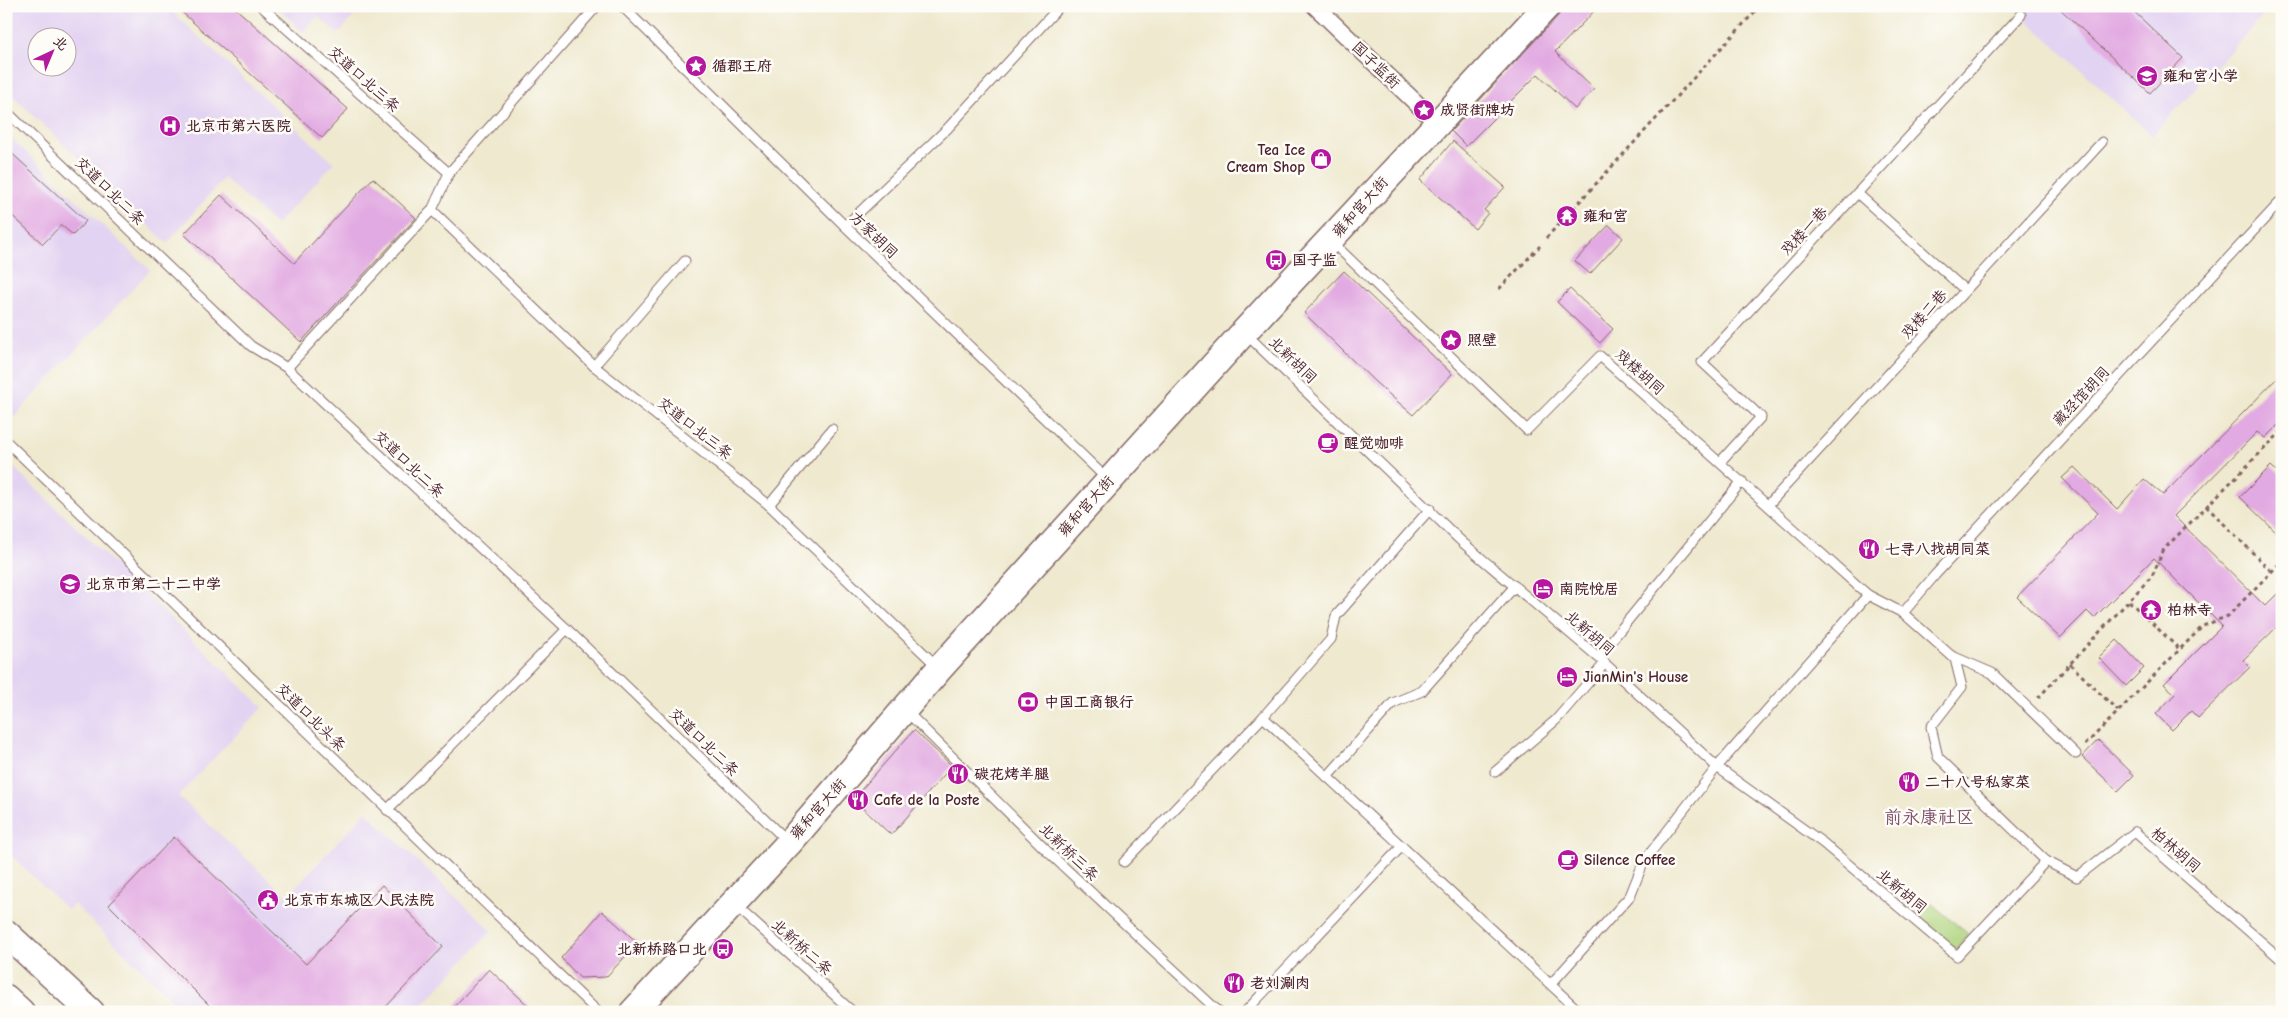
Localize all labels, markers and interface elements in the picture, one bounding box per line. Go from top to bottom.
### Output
north arrow [28,28,78,78]
text: 北 [50,32,72,54]
street label: 国子监街 [1348,38,1404,92]
street label: 交道口北三条 [325,42,403,116]
place icon: 循郡王府 [684,54,708,78]
place label: 循郡王府 [712,57,772,75]
school or university icon: 雍和宫小学 [2135,64,2159,88]
place label: 雍和宫小学 [2163,67,2238,85]
place icon: 成贤街牌坊 [1412,98,1436,122]
place label: 成贤街牌坊 [1440,101,1515,119]
hospital icon: 北京市第六医院 [158,114,182,138]
place label: 北京市第六医院 [186,117,291,135]
place label: Tea Ice Cream Shop [1226,141,1305,176]
shop icon: Tea Ice Cream Shop [1309,147,1333,171]
street label: 交道口北二条 [71,153,149,229]
street label: 雍和宫大街 [1328,173,1392,241]
street label: 戏楼一巷 [1777,203,1831,259]
temple icon: 雍和宫 [1555,204,1579,228]
place label: 雍和宫 [1583,207,1628,225]
street label: 方家胡同 [846,208,902,262]
bus stop icon: 国子监 [1264,248,1288,272]
place label: 国子监 [1292,251,1337,269]
street label: 戏楼二巷 [1897,286,1951,342]
place icon: 照壁 [1439,328,1463,352]
place label: 照壁 [1467,331,1497,349]
street label: 北新胡同 [1265,333,1321,387]
street label: 戏楼胡同 [1612,345,1668,399]
street label: 藏经馆胡同 [2049,362,2113,430]
street label: 交道口北三条 [654,393,736,463]
street label: 交道口北二条 [370,427,448,501]
cafe icon: 醒觉咖啡 [1316,431,1340,455]
place label: 醒觉咖啡 [1344,434,1404,452]
street label: 雍和宫大街 [1054,472,1118,540]
restaurant icon: 七寻八找胡同菜 [1857,537,1881,561]
place label: 七寻八找胡同菜 [1885,540,1990,558]
school or university icon: 北京市第二十二中学 [58,572,82,596]
place label: 北京市第二十二中学 [86,575,221,593]
hotel icon: 南院悦居 [1531,577,1555,601]
place label: 南院悦居 [1559,580,1619,598]
temple icon: 柏林寺 [2139,598,2163,622]
place label: 柏林寺 [2167,601,2212,619]
street label: 北新胡同 [1561,607,1619,659]
hotel icon: JianMin's House [1555,665,1579,689]
place label: JianMin's House [1583,668,1688,686]
street label: 交道口北头条 [272,679,350,755]
bank icon: 中国工商银行 [1016,690,1040,714]
place label: 中国工商银行 [1044,693,1134,711]
street label: 交道口北二条 [665,704,743,780]
restaurant icon: 碳花烤羊腿 [946,762,970,786]
place label: 碳花烤羊腿 [974,765,1050,783]
restaurant icon: 二十八号私家菜 [1897,770,1921,794]
place label: 二十八号私家菜 [1925,773,2030,791]
street label: 雍和宫大街 [786,775,850,843]
restaurant icon: Cafe de la Poste [846,788,870,812]
place label: Cafe de la Poste [874,791,979,809]
district label: 前永康社区 [1884,807,1974,828]
street label: 北新桥三条 [1036,819,1102,885]
street label: 柏林胡同 [2147,824,2205,876]
cafe icon: Silence Coffee [1556,848,1580,872]
place label: Silence Coffee [1584,851,1675,869]
street label: 北新胡同 [1873,865,1931,917]
public building icon: 北京市东城区人民法院 [256,888,280,912]
place label: 北京市东城区人民法院 [284,891,434,909]
street label: 北新桥二条 [768,915,836,979]
bus stop icon: 北新桥路口北 [711,937,735,961]
place label: 北新桥路口北 [617,940,707,958]
restaurant icon: 老刘涮肉 [1222,971,1246,995]
place label: 老刘涮肉 [1250,974,1310,992]

